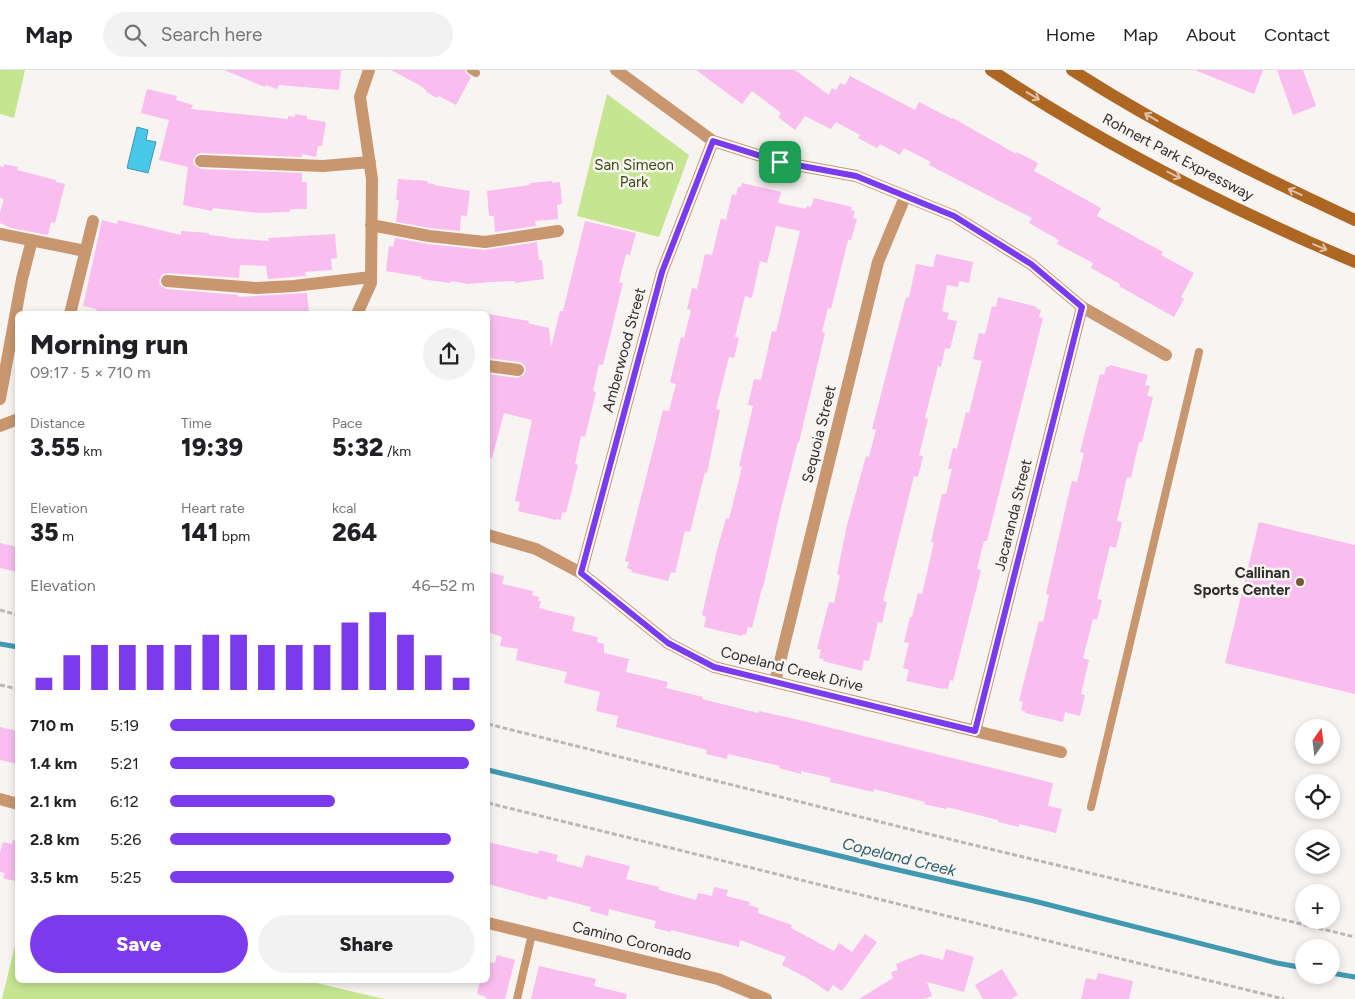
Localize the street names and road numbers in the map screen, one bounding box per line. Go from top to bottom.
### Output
street label: Rohnert Park Expressway [1099,109,1257,205]
street label: Amberwood Street [599,285,649,414]
street label: Sequoia Street [798,383,840,485]
street label: Jacaranda Street [990,457,1036,573]
street label: Copeland Creek Drive [719,643,865,695]
street label: Camino Coronado [570,917,694,965]

